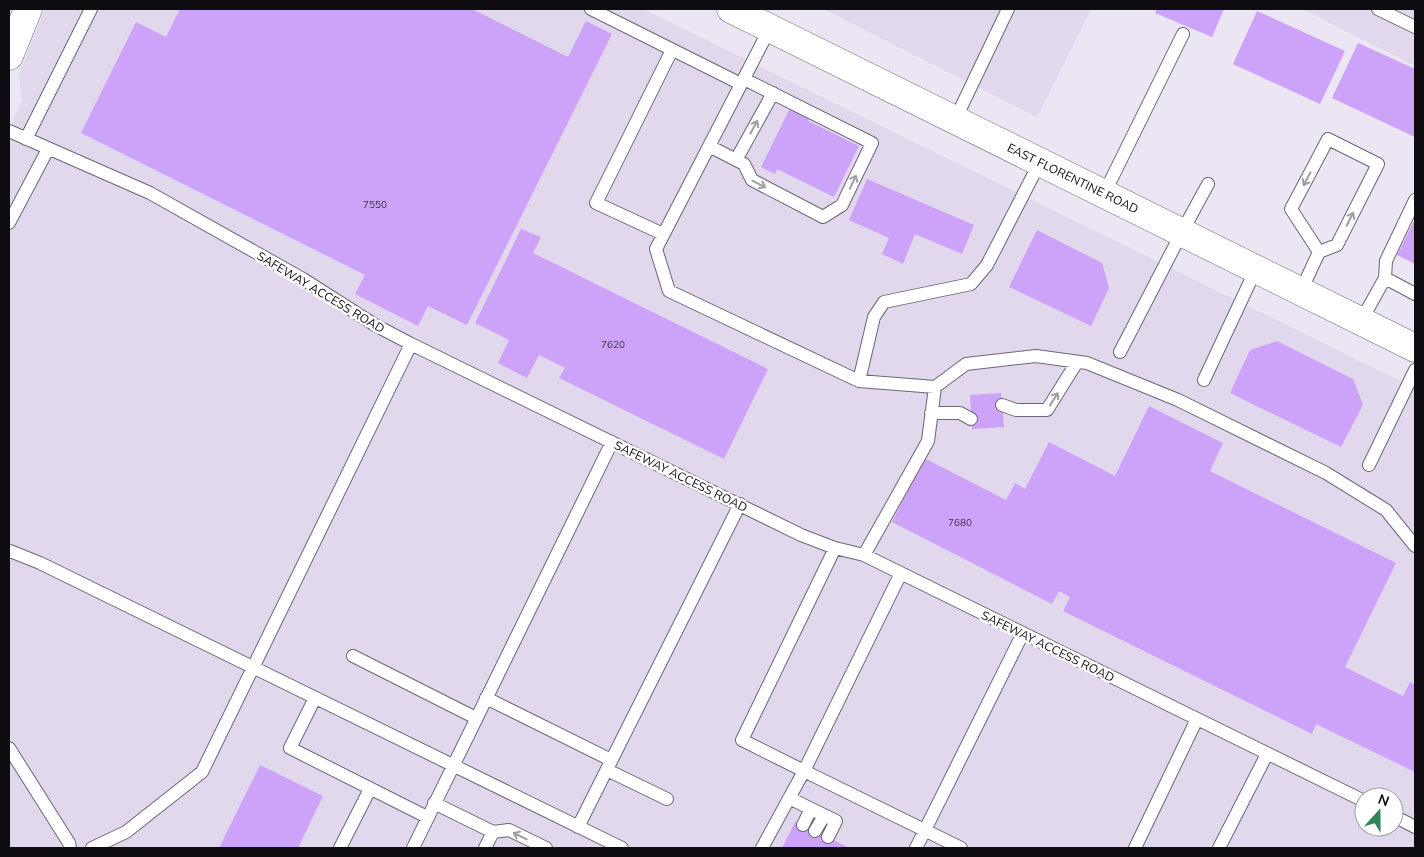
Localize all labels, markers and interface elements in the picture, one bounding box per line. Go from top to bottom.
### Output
one-way arrow [750,120,760,134]
street label: EAST FLORENTINE ROAD [1005,140,1141,216]
one-way arrow [1302,171,1311,186]
one-way arrow [849,175,859,190]
one-way arrow [752,179,767,189]
house number: 7550 [363,198,387,211]
one-way arrow [1346,212,1356,227]
street label: SAFEWAY ACCESS ROAD [255,248,388,336]
house number: 7620 [601,338,625,351]
one-way arrow [1049,393,1059,407]
street label: SAFEWAY ACCESS ROAD [612,437,750,515]
house number: 7680 [948,516,972,529]
street label: SAFEWAY ACCESS ROAD [979,607,1117,685]
north arrow [1354,787,1404,837]
text: N [1375,790,1392,810]
one-way arrow [513,831,528,841]

